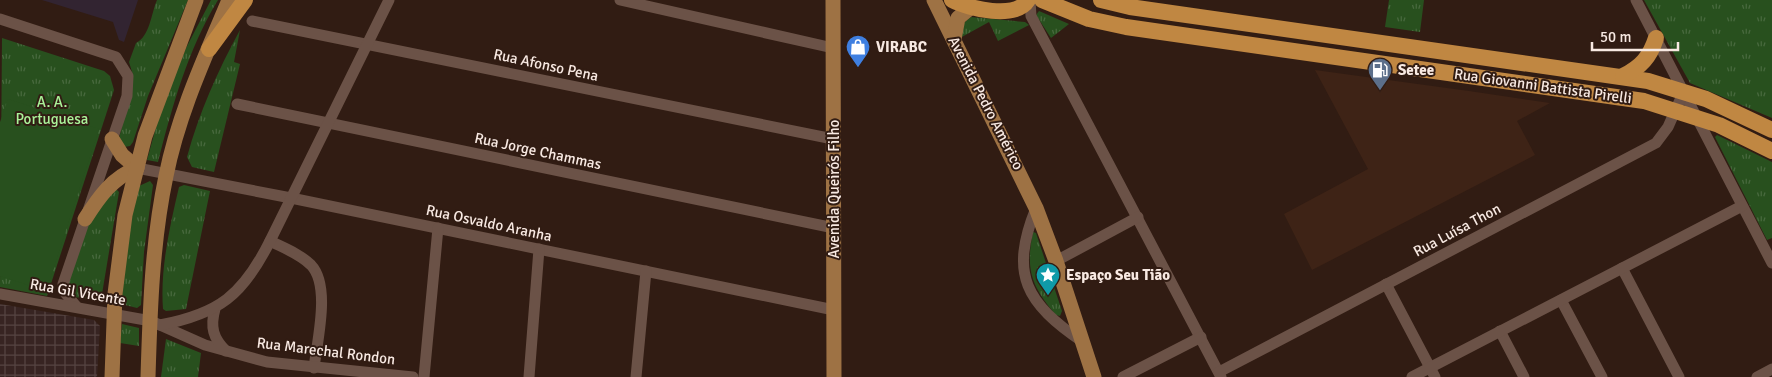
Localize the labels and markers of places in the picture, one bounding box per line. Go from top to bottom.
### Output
shop icon: VIRABC [845,34,871,68]
place label: VIRABC [876,38,927,56]
fuel station icon: Setee [1367,57,1393,91]
place label: Setee [1398,61,1434,79]
place icon: Espaço Seu Tião [1035,262,1061,296]
place label: Espaço Seu Tião [1066,266,1170,284]

